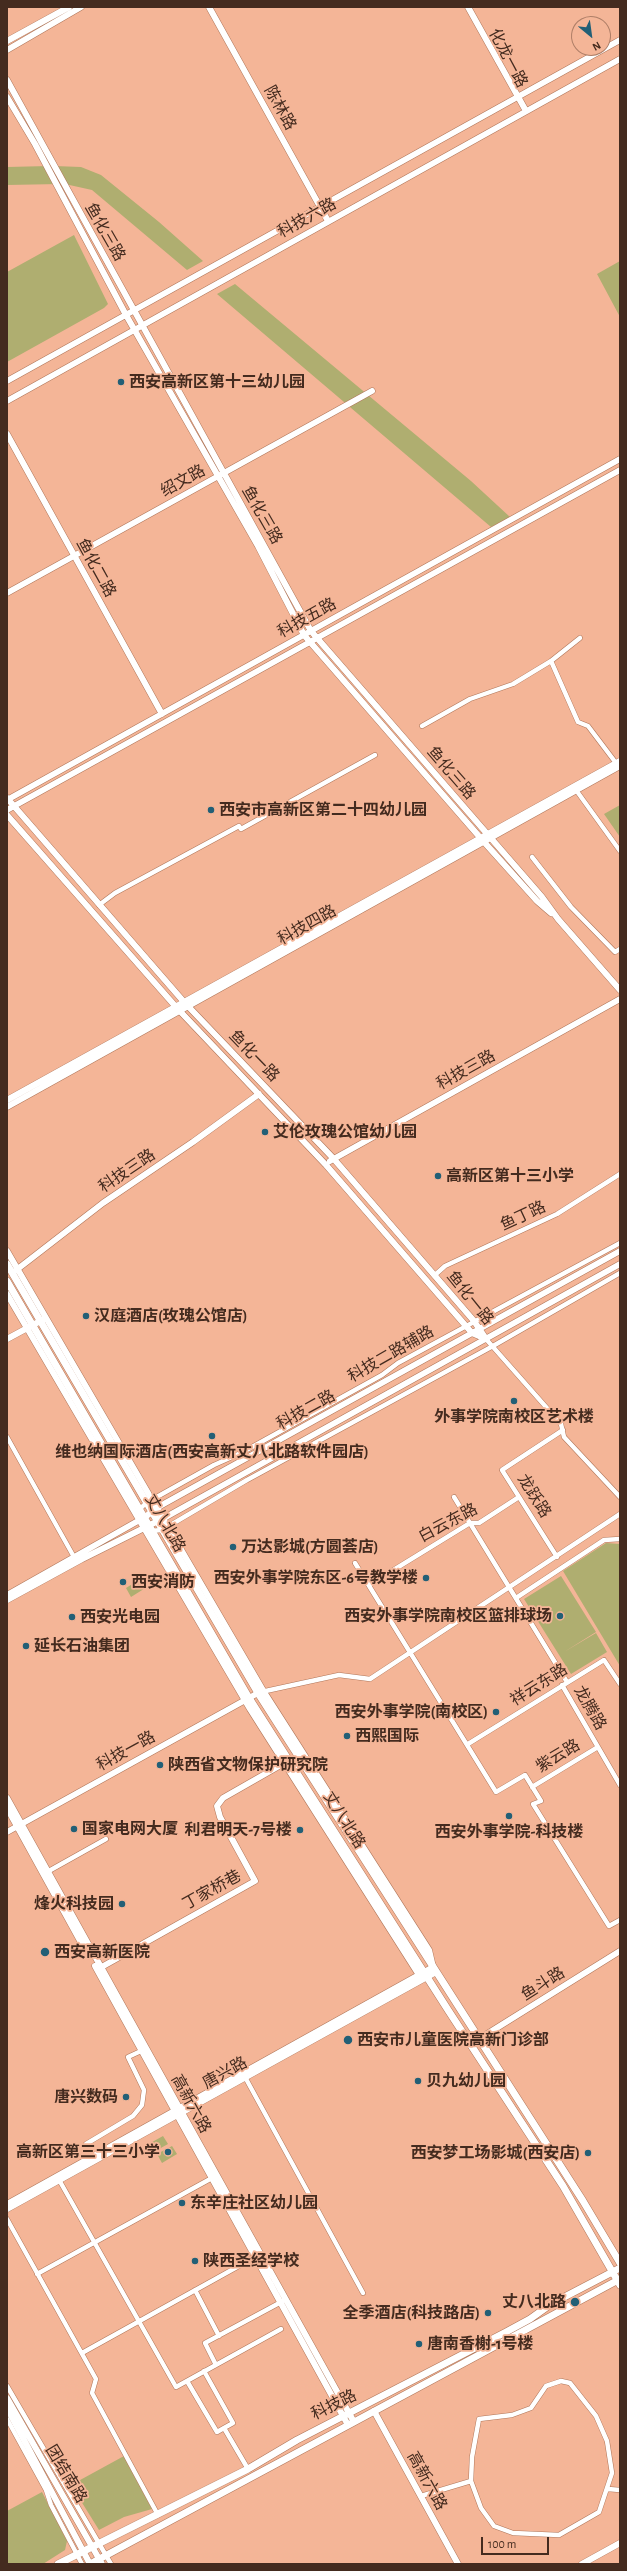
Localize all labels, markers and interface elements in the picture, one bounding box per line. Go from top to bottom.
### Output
north arrow [571,16,611,56]
street label: 化龙一路 [485,25,531,91]
text: N [591,39,603,53]
street label: 陈林路 [260,82,300,134]
street label: 科技六路 [274,194,340,242]
street label: 鱼化三路 [81,199,129,265]
place label: 西安高新区第十三幼儿园 [129,372,305,392]
marker: 西安高新区第十三幼儿园 [116,377,126,387]
street label: 绍文路 [157,461,209,501]
street label: 鱼化三路 [238,482,286,548]
street label: 鱼化二路 [72,535,120,601]
street label: 科技五路 [274,594,340,642]
street label: 鱼化三路 [423,743,479,803]
place label: 西安市高新区第二十四幼儿园 [219,800,427,820]
marker: 西安市高新区第二十四幼儿园 [206,805,216,815]
street label: 科技四路 [274,901,340,949]
street label: 鱼化一路 [225,1026,283,1086]
street label: 科技三路 [433,1046,499,1094]
place label: 艾伦玫瑰公馆幼儿园 [273,1122,417,1142]
marker: 艾伦玫瑰公馆幼儿园 [260,1127,270,1137]
street label: 科技三路 [95,1145,159,1197]
place label: 高新区第十三小学 [446,1166,574,1186]
marker: 高新区第十三小学 [433,1171,443,1181]
street label: 鱼丁路 [497,1197,549,1235]
street label: 鱼化一路 [442,1267,498,1329]
place label: 汉庭酒店(玫瑰公馆店) [94,1306,248,1326]
marker: 汉庭酒店(玫瑰公馆店) [81,1311,91,1321]
street label: 科技二路辅路 [345,1322,437,1386]
street label: 科技二路 [273,1386,339,1434]
marker: 外事学院南校区艺术楼 [509,1396,519,1406]
place label: 外事学院南校区艺术楼 [434,1407,594,1427]
marker: 维也纳国际酒店(西安高新丈八北路软件园店) [207,1431,217,1441]
place label: 维也纳国际酒店(西安高新丈八北路软件园店) [55,1442,369,1462]
street label: 龙跃路 [513,1471,555,1521]
street label: 丈八北路 [141,1490,189,1556]
street label: 白云东路 [415,1500,481,1546]
place label: 万达影城(方圆荟店) [241,1537,379,1557]
marker: 万达影城(方圆荟店) [228,1542,238,1552]
place label: 西安外事学院东区-6号教学楼 [213,1568,418,1588]
place label: 西安消防 [131,1572,195,1592]
marker: 西安外事学院东区-6号教学楼 [421,1573,431,1583]
marker: 西安消防 [118,1577,128,1587]
place label: 西安外事学院南校区篮排球场 [344,1606,552,1626]
place label: 西安光电园 [80,1607,160,1627]
marker: 西安外事学院南校区篮排球场 [555,1611,565,1621]
marker: 西安光电园 [67,1612,77,1622]
place label: 延长石油集团 [34,1636,130,1656]
marker: 延长石油集团 [21,1641,31,1651]
street label: 祥云东路 [507,1660,571,1710]
street label: 龙腾路 [570,1682,610,1734]
place label: 西安外事学院(南校区) [334,1702,488,1722]
marker: 西安外事学院(南校区) [491,1707,501,1717]
place label: 西熙国际 [355,1726,419,1746]
street label: 科技一路 [93,1727,159,1775]
marker: 西熙国际 [342,1731,352,1741]
street label: 紫云路 [532,1735,584,1777]
place label: 陕西省文物保护研究院 [168,1755,328,1775]
marker: 陕西省文物保护研究院 [155,1760,165,1770]
street label: 丈八北路 [319,1788,369,1852]
marker: 西安外事学院-科技楼 [504,1811,514,1821]
place label: 国家电网大厦 [82,1819,178,1839]
place label: 利君明天-7号楼 [184,1820,292,1840]
place label: 西安外事学院-科技楼 [435,1822,583,1842]
marker: 国家电网大厦 [69,1824,79,1834]
marker: 利君明天-7号楼 [295,1825,305,1835]
street label: 丁家桥巷 [179,1866,245,1914]
place label: 烽火科技园 [34,1894,114,1914]
marker: 烽火科技园 [117,1899,127,1909]
place label: 西安高新医院 [54,1942,150,1962]
marker: 西安高新医院 [39,1946,51,1958]
street label: 鱼斗路 [518,1963,568,2005]
place label: 西安市儿童医院高新门诊部 [357,2030,549,2050]
marker: 西安市儿童医院高新门诊部 [342,2034,354,2046]
street label: 唐兴路 [199,2053,251,2093]
street label: 高新六路 [167,2071,215,2137]
place label: 贝九幼儿园 [426,2071,506,2091]
marker: 贝九幼儿园 [413,2076,423,2086]
place label: 唐兴数码 [54,2087,118,2107]
marker: 唐兴数码 [121,2092,131,2102]
place label: 高新区第三十三小学 [16,2142,160,2162]
place label: 西安梦工场影城(西安店) [410,2143,580,2163]
marker: 高新区第三十三小学 [163,2147,173,2157]
marker: 西安梦工场影城(西安店) [583,2148,593,2158]
place label: 东辛庄社区幼儿园 [190,2193,318,2213]
marker: 东辛庄社区幼儿园 [177,2198,187,2208]
place label: 陕西圣经学校 [203,2251,299,2271]
marker: 陕西圣经学校 [190,2256,200,2266]
place label: 丈八北路 [502,2292,566,2312]
marker: 丈八北路 [569,2296,581,2308]
place label: 全季酒店(科技路店) [342,2303,480,2323]
marker: 全季酒店(科技路店) [483,2308,493,2318]
place label: 唐南香榭-1号楼 [427,2334,534,2354]
marker: 唐南香榭-1号楼 [414,2339,424,2349]
street label: 科技路 [308,2386,360,2424]
street label: 团结南路 [41,2442,91,2506]
street label: 高新六路 [403,2448,451,2514]
scale bar [483,2529,551,2555]
text: 100 m [488,2538,516,2550]

